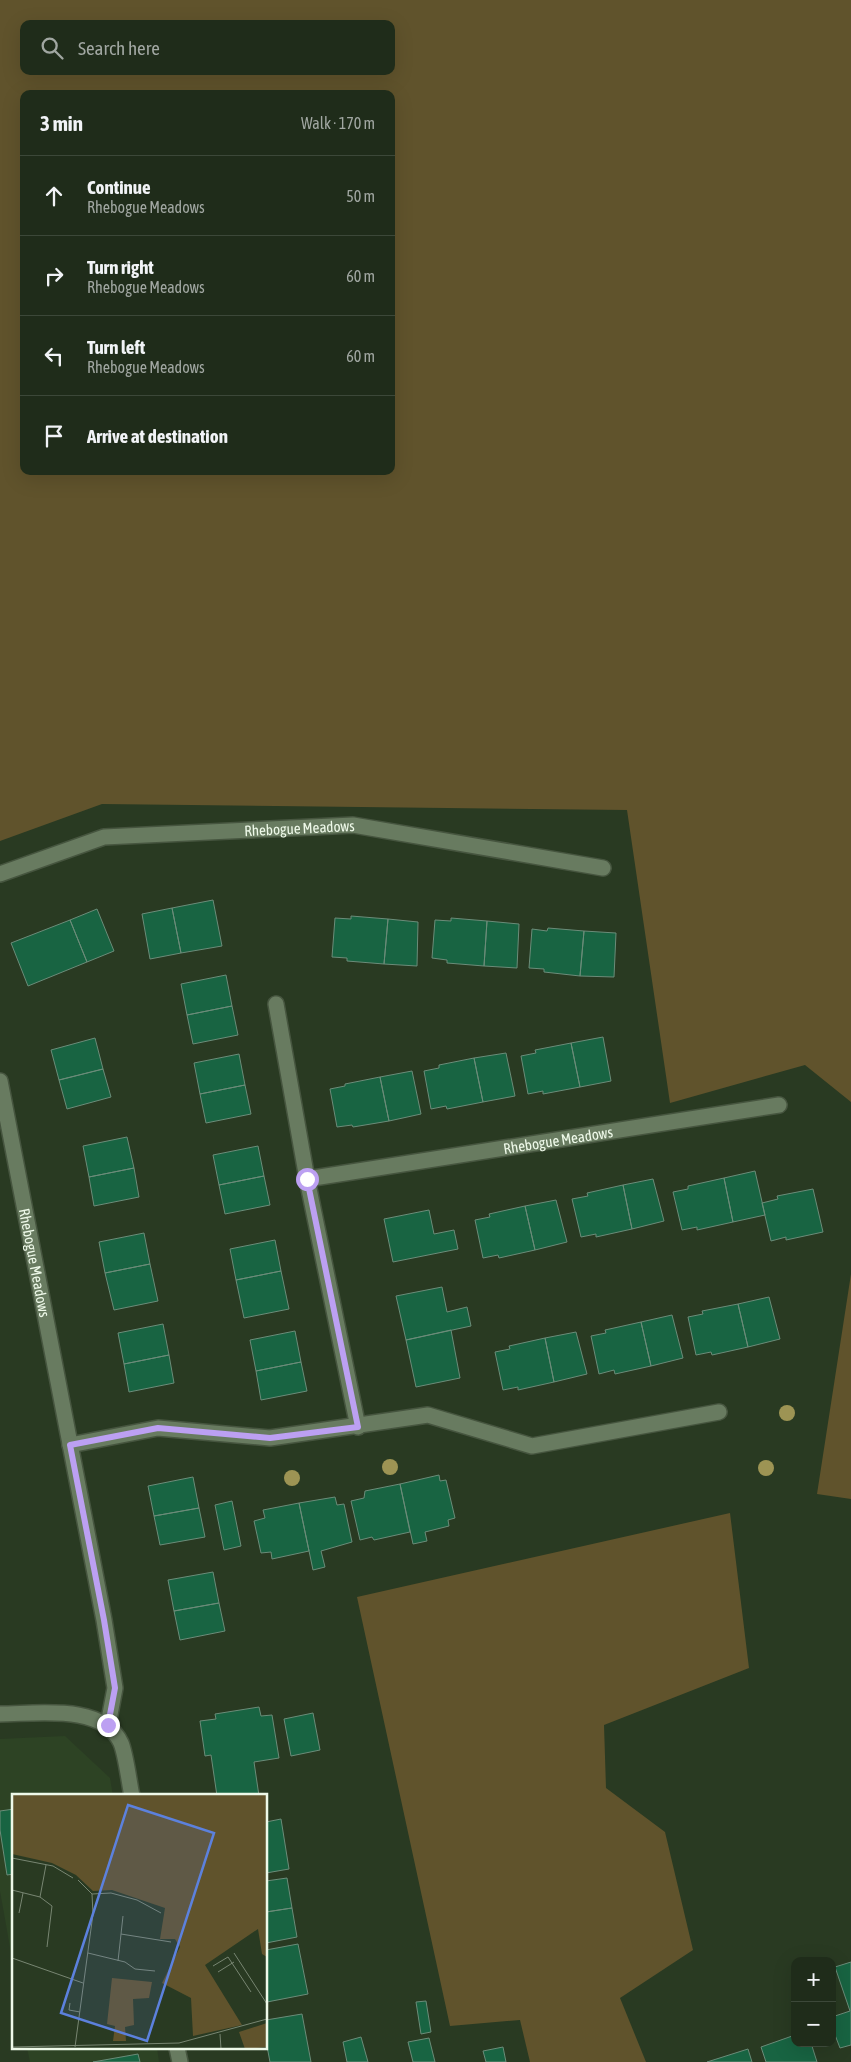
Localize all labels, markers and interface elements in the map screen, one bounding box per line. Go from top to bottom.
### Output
search box [20,20,395,75]
icon: search [38,34,66,62]
text: Search here [78,37,160,59]
text: 3 min [40,111,83,135]
text: Walk · 170 m [301,114,375,132]
text: Continue [87,176,151,198]
icon: ahead [40,182,68,210]
text: 50 m [346,187,375,205]
text: Rhebogue Meadows [87,198,205,216]
text: Turn right [87,256,154,278]
icon: right [40,262,68,290]
text: 60 m [346,267,375,285]
text: Rhebogue Meadows [87,278,205,296]
text: Turn left [87,336,145,358]
icon: left [40,342,68,370]
text: 60 m [346,347,375,365]
text: Rhebogue Meadows [87,358,205,376]
icon: arrive [40,422,68,450]
text: Arrive at destination [87,425,228,447]
street label: Rhebogue Meadows [244,816,355,839]
street label: Rhebogue Meadows [502,1123,614,1157]
route start [296,1168,319,1191]
street label: Rhebogue Meadows [16,1207,54,1319]
route end [97,1714,120,1737]
inset map [12,1794,268,2050]
map controls [791,1957,836,2047]
button: + [791,1957,836,2002]
button: − [791,2002,836,2047]

